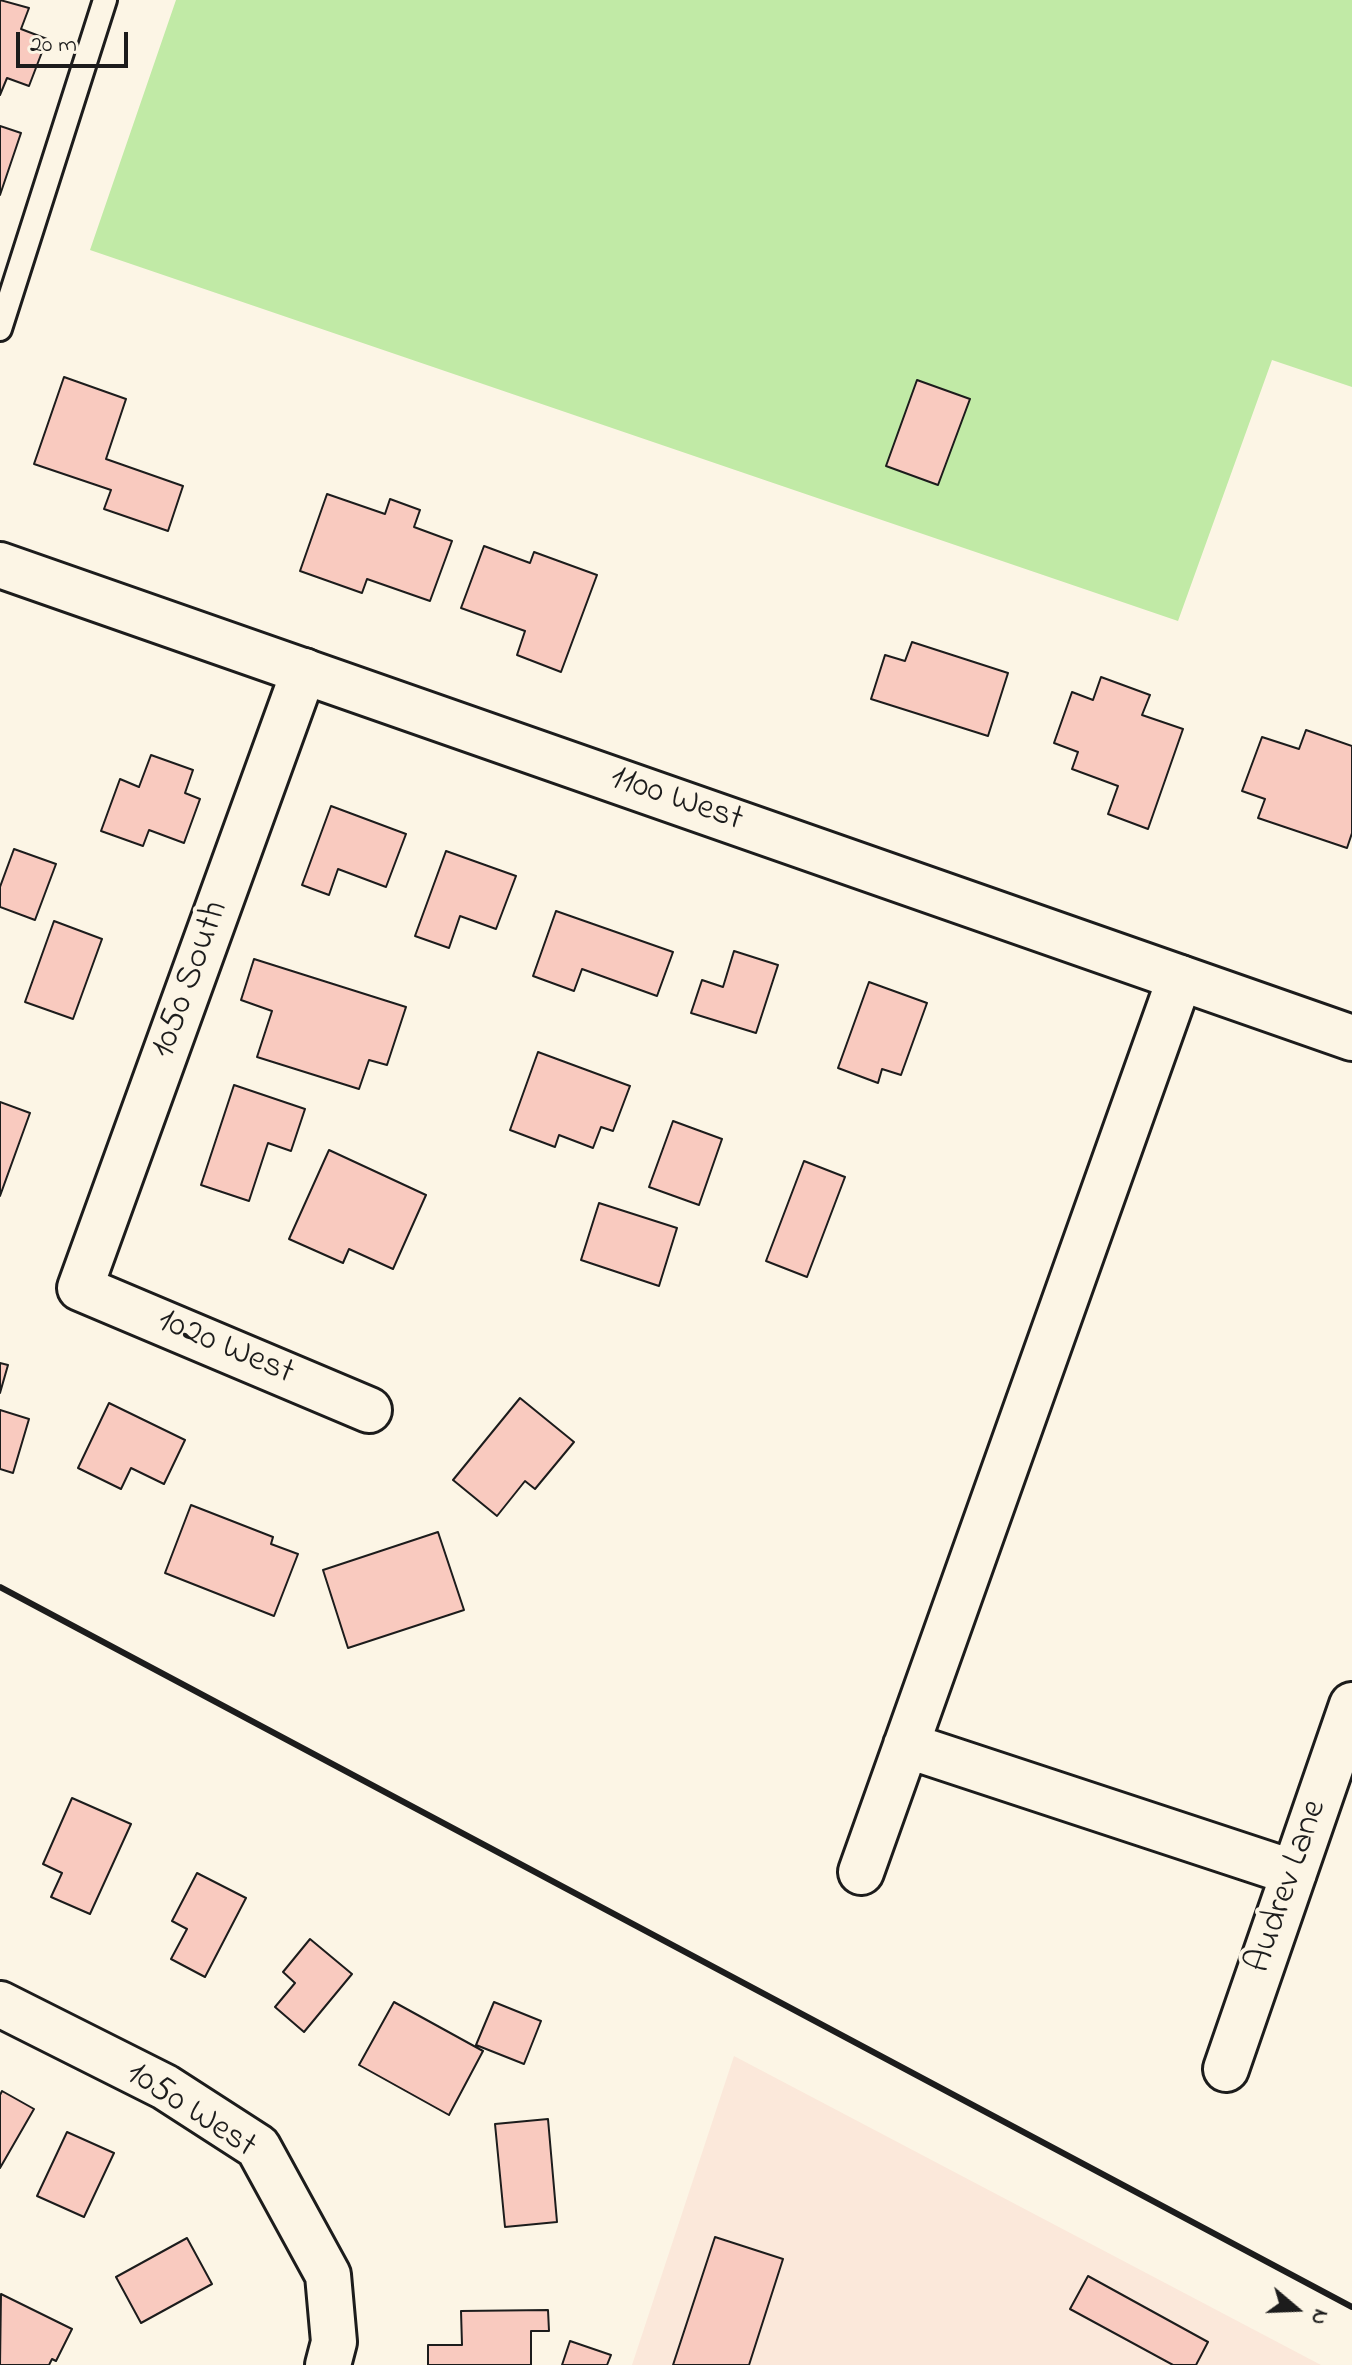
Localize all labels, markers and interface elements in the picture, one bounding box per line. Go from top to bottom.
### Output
scale bar [20,16,132,66]
text: 20 m [30,28,77,63]
street label: 1100 West [604,758,748,844]
street label: 1050 South [144,896,240,1064]
street label: 1020 West [150,1301,300,1397]
street label: Audrev Lane [1239,1795,1339,1979]
street label: 1050 West [117,2054,263,2170]
north arrow [1256,2269,1336,2349]
text: N [1301,2305,1336,2329]

